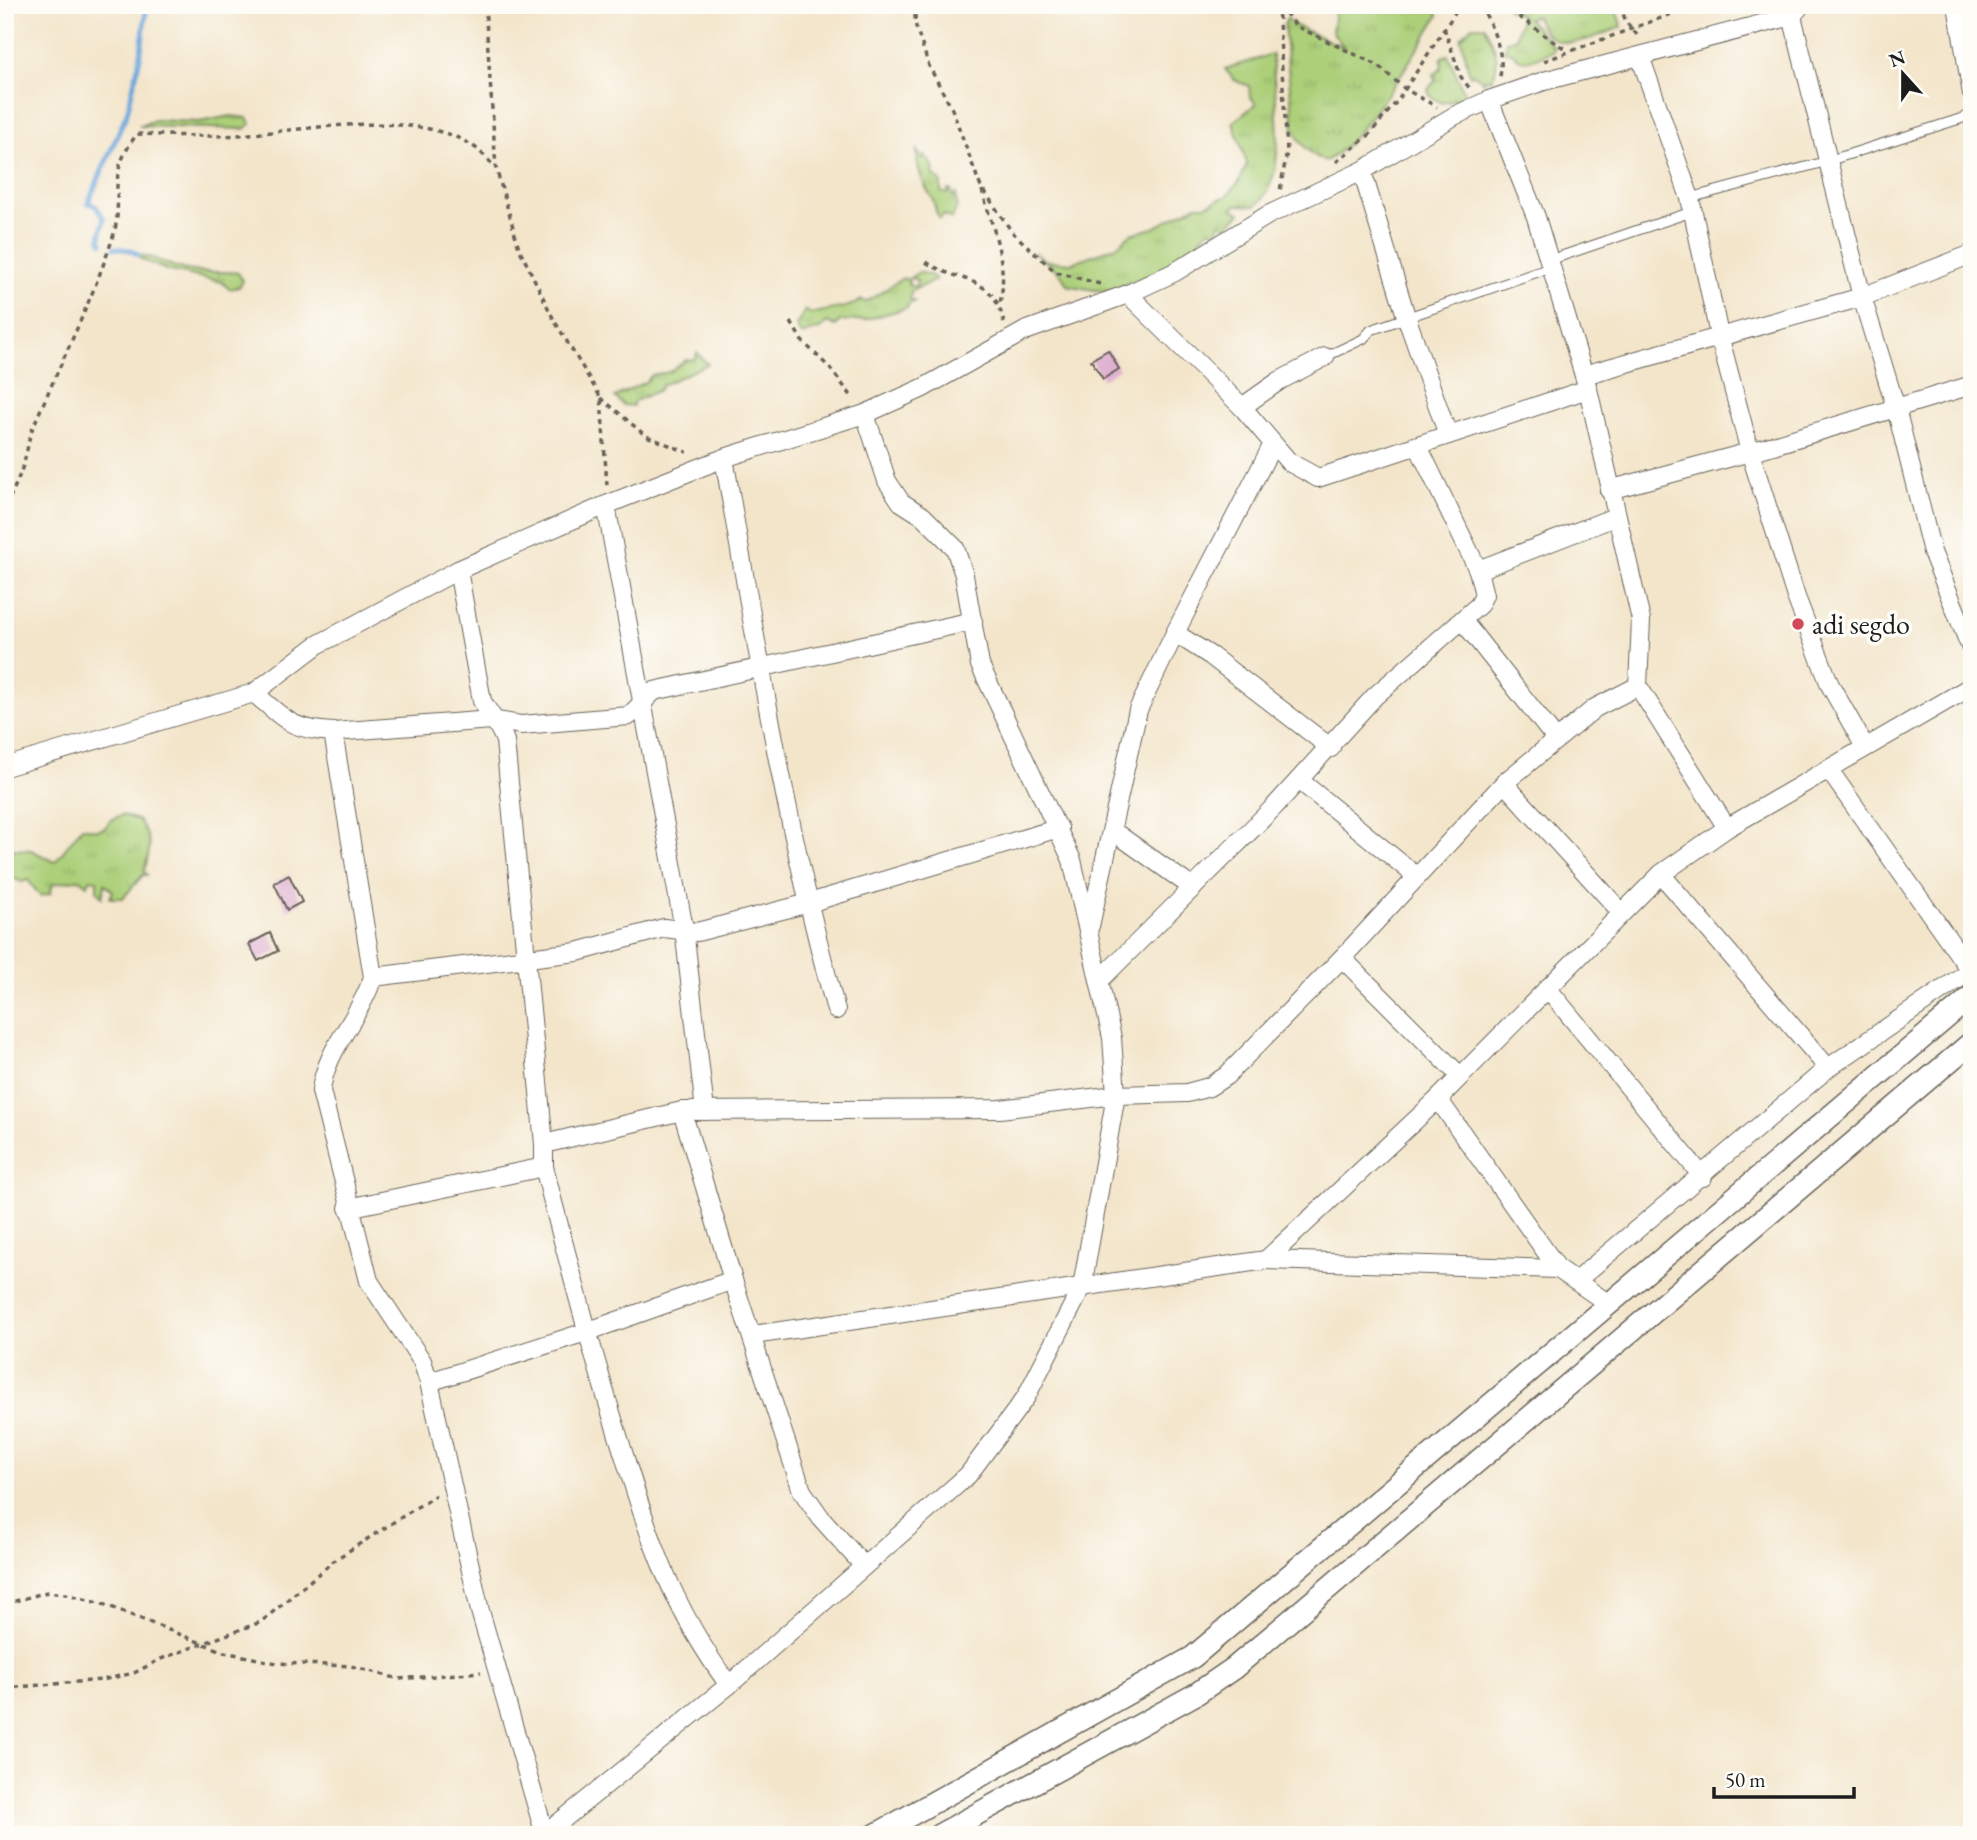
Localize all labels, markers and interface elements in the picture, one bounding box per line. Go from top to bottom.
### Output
north arrow [1868,38,1938,108]
text: N [1885,44,1909,73]
place label: adi segdo [1812,606,1910,642]
marker: adi segdo [1790,616,1806,632]
scale bar [1714,1756,1854,1800]
text: 50 m [1725,1766,1766,1793]

